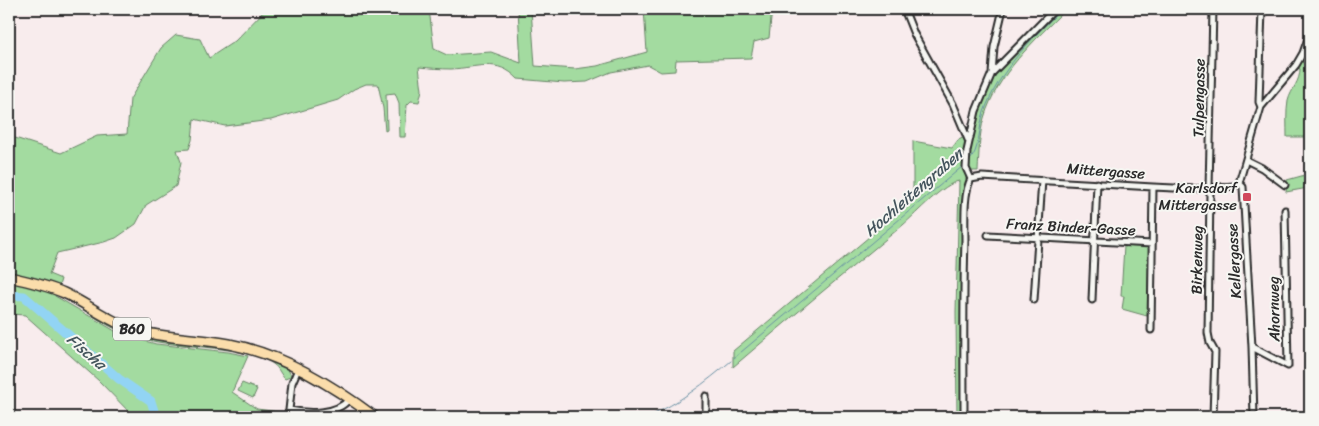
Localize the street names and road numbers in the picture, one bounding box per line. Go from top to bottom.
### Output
street label: Tulpengasse [1185,58,1213,138]
street label: Mittergasse [1066,155,1146,187]
street label: Franz Binder-Gasse [1006,211,1137,243]
street label: Kellergasse [1219,223,1249,299]
street label: Birkenweg [1183,225,1211,295]
street label: Ahornweg [1260,276,1288,343]
road number: B60 [113,318,151,340]

